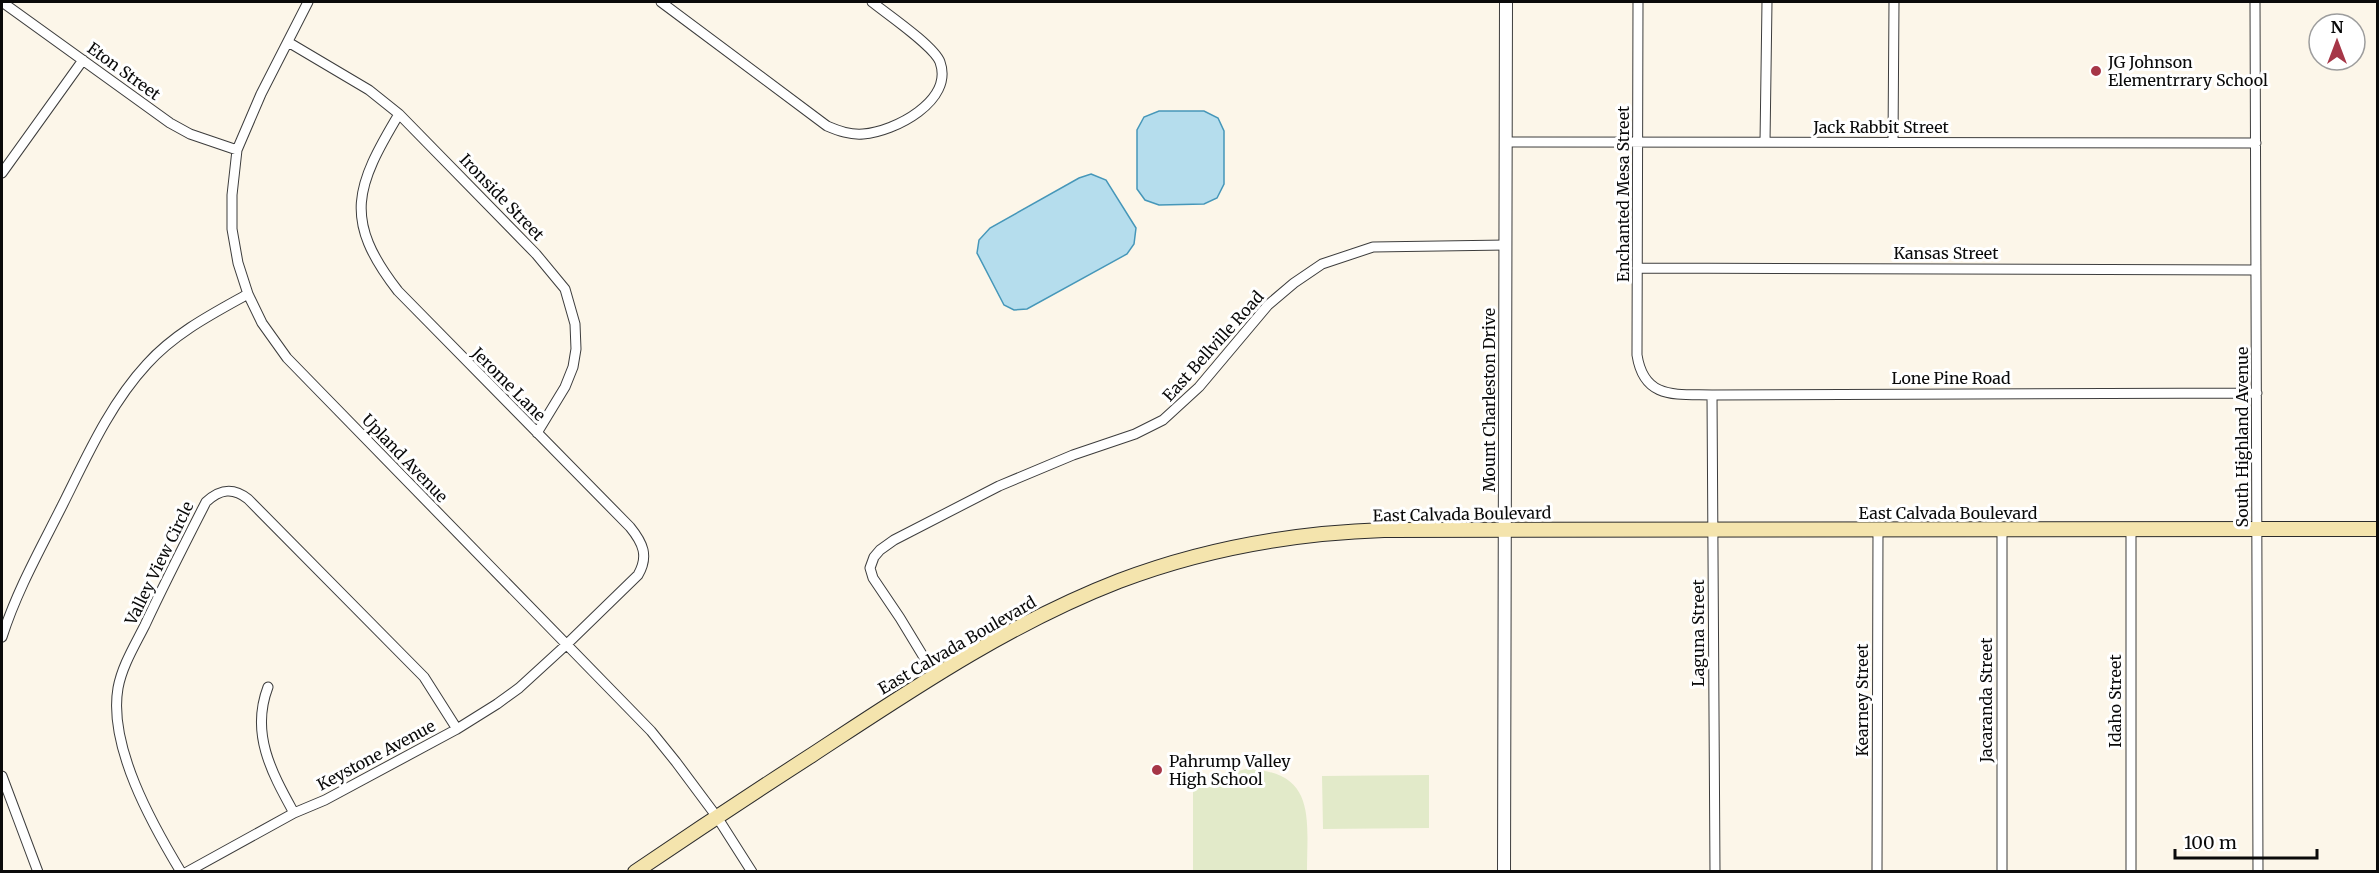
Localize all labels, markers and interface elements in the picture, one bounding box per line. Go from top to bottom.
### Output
north arrow [2307,12,2367,72]
text: N [2331,17,2344,37]
street label: Eton Street [84,38,165,105]
place label: JG Johnson Elementrrary School [2107,52,2268,90]
marker: JG Johnson Elementrrary School [2089,64,2103,78]
street label: Enchanted Mesa Street [1613,105,1633,282]
street label: Jack Rabbit Street [1812,117,1949,137]
street label: Ironside Street [456,149,549,245]
street label: Kansas Street [1894,243,1999,263]
street label: East Bellville Road [1158,286,1268,405]
street label: Mount Charleston Drive [1479,308,1499,492]
street label: Jerome Lane [467,342,550,425]
street label: South Highland Avenue [2232,347,2252,527]
street label: Lone Pine Road [1891,368,2011,388]
street label: Upland Avenue [358,410,452,506]
street label: Valley View Circle [120,498,198,629]
street label: East Calvada Boulevard [1372,502,1552,526]
street label: East Calvada Boulevard [1859,503,2038,523]
street label: Laguna Street [1688,579,1708,687]
street label: East Calvada Boulevard [875,591,1040,698]
street label: Jacaranda Street [1976,637,1996,763]
street label: Kearney Street [1852,643,1872,757]
street label: Idaho Street [2105,654,2125,748]
street label: Keystone Avenue [314,715,438,795]
place label: Pahrump Valley High School [1169,751,1291,789]
marker: Pahrump Valley High School [1150,763,1164,777]
scale bar [2175,822,2318,860]
text: 100 m [2184,831,2237,854]

